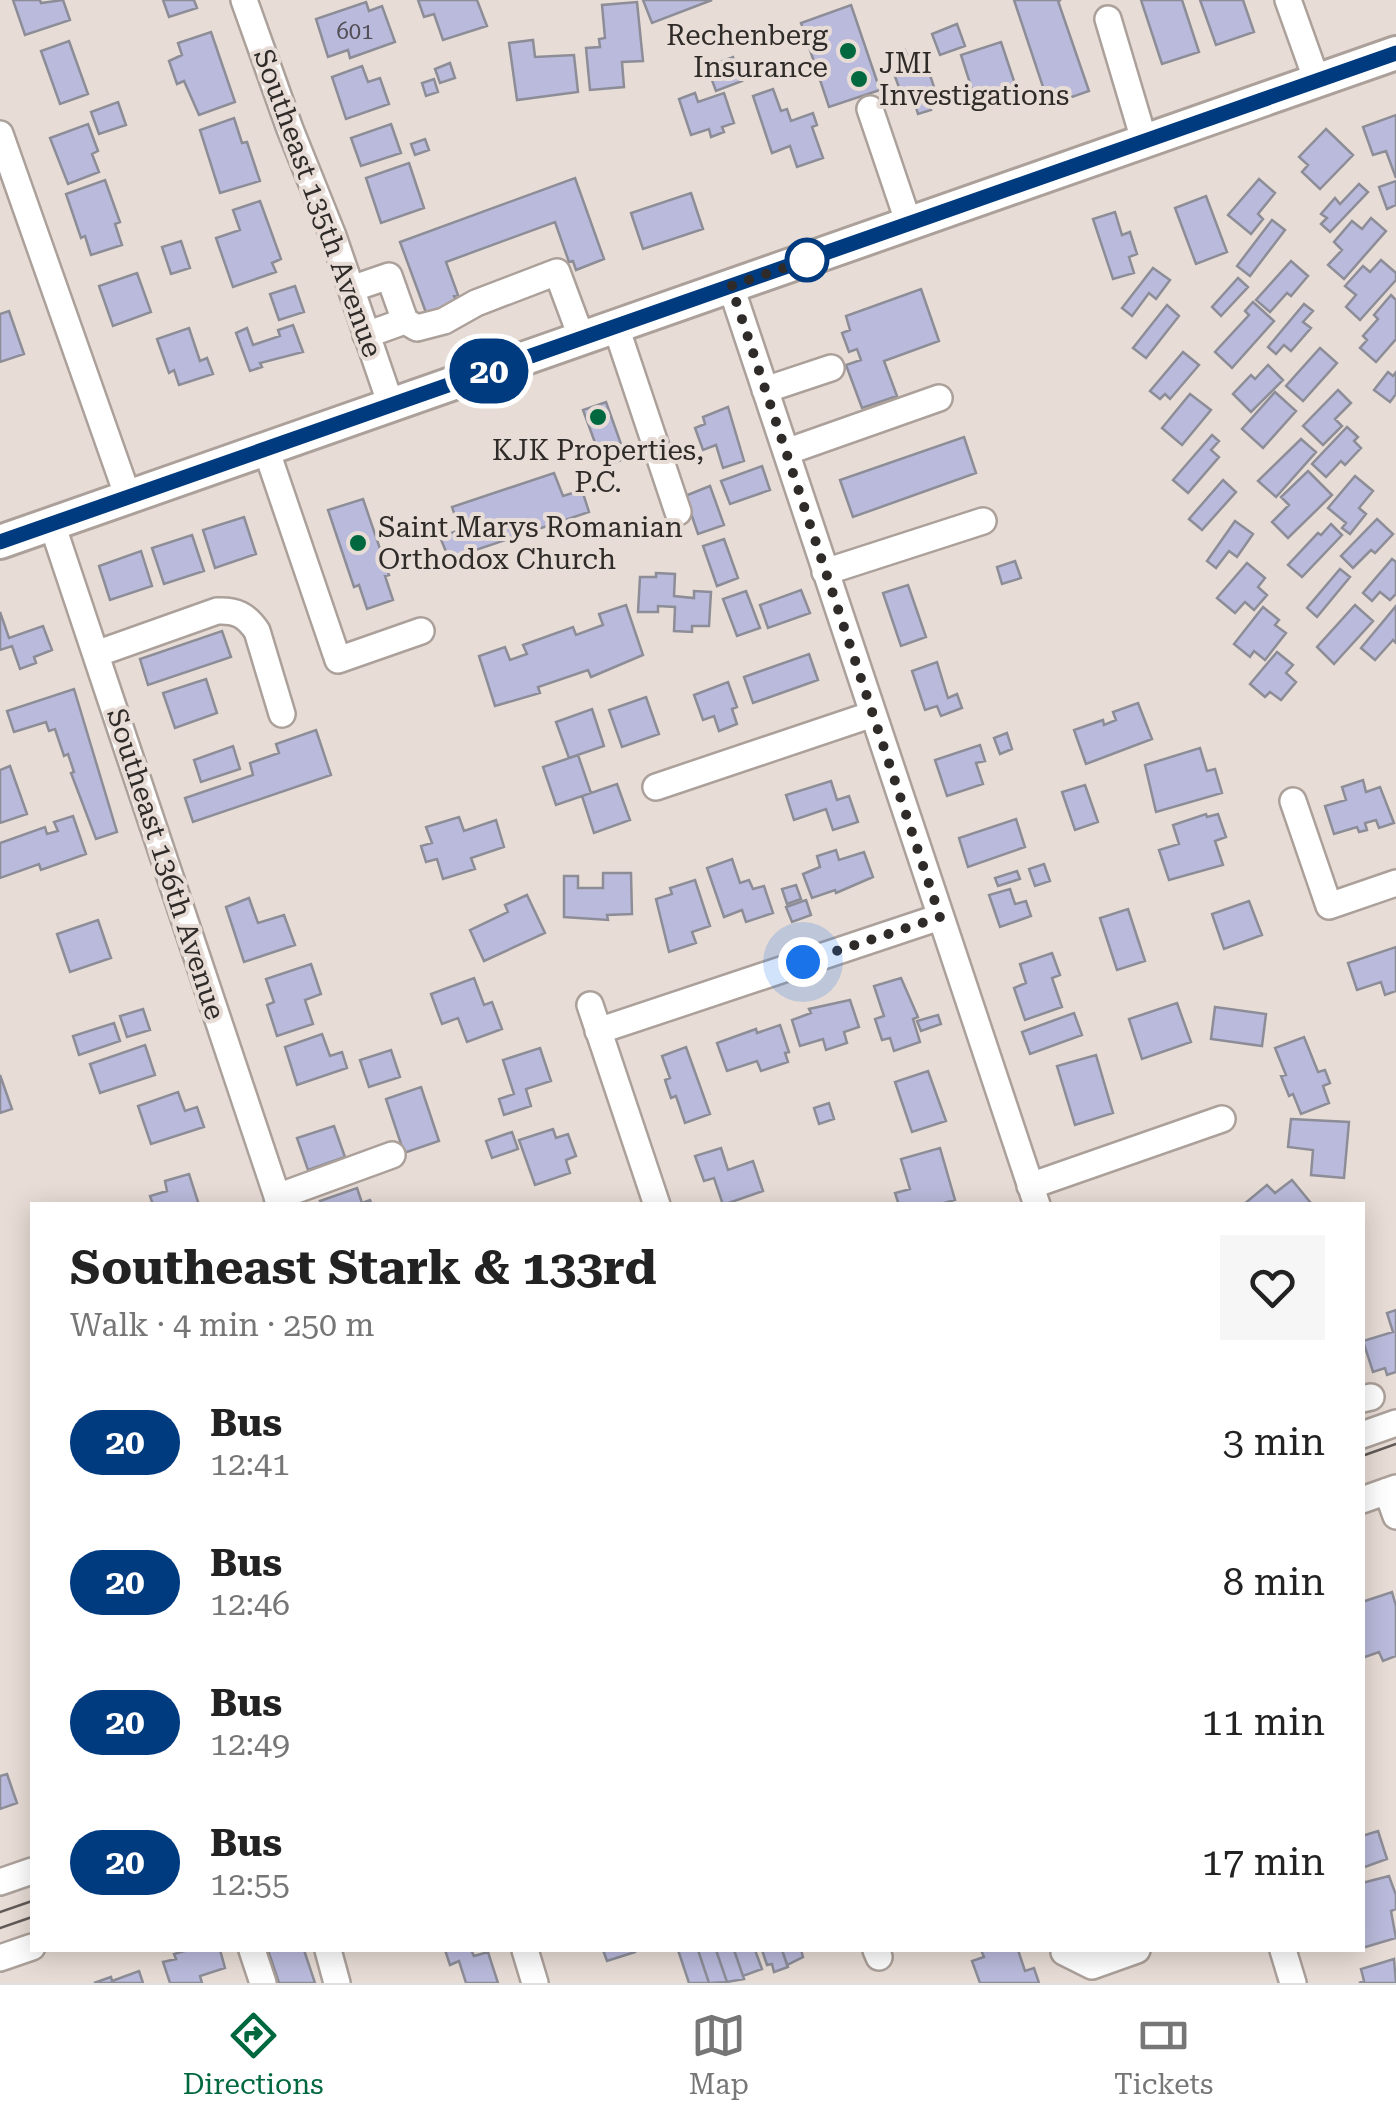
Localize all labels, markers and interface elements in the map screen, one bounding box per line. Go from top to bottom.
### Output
house number: 601 [337,19,373,44]
place label: Rechenberg Insurance [666,19,828,84]
marker: Rechenberg Insurance [837,40,859,62]
street label: Southeast 135th Avenue [247,44,389,362]
place label: JMI Investigations [879,47,1069,112]
marker: JMI Investigations [848,68,870,90]
unlabelled marker [786,239,828,281]
line badge: 20 [444,338,534,404]
text: 20 [469,351,509,392]
marker: KJK Properties, P.C. [587,406,609,428]
place label: KJK Properties, P.C. [492,434,704,499]
place label: Saint Marys Romanian Orthodox Church [378,511,683,576]
marker: Saint Marys Romanian Orthodox Church [347,532,369,554]
street label: Southeast 136th Avenue [100,704,232,1024]
your location [778,937,828,987]
button: heart [1220,1235,1325,1340]
text: Southeast Stark & 133rd [70,1240,656,1296]
text: Walk · 4 min · 250 m [70,1306,374,1344]
text: Bus [210,1401,282,1445]
text: 3 min [1223,1420,1325,1464]
text: 20 [105,1422,145,1463]
text: 12:41 [210,1445,290,1483]
text: Bus [210,1541,282,1585]
text: 8 min [1223,1560,1325,1604]
text: 20 [105,1562,145,1603]
text: 12:46 [210,1585,290,1623]
text: Bus [210,1681,282,1725]
text: 11 min [1202,1700,1325,1744]
text: 20 [105,1702,145,1743]
text: 12:49 [210,1725,290,1763]
text: Bus [210,1821,282,1865]
text: 17 min [1202,1840,1325,1884]
text: 20 [105,1842,145,1883]
text: 12:55 [210,1865,290,1903]
tab: Directions [183,2008,324,2101]
tab: Map [689,2008,749,2101]
tab: Tickets [1114,2008,1213,2101]

